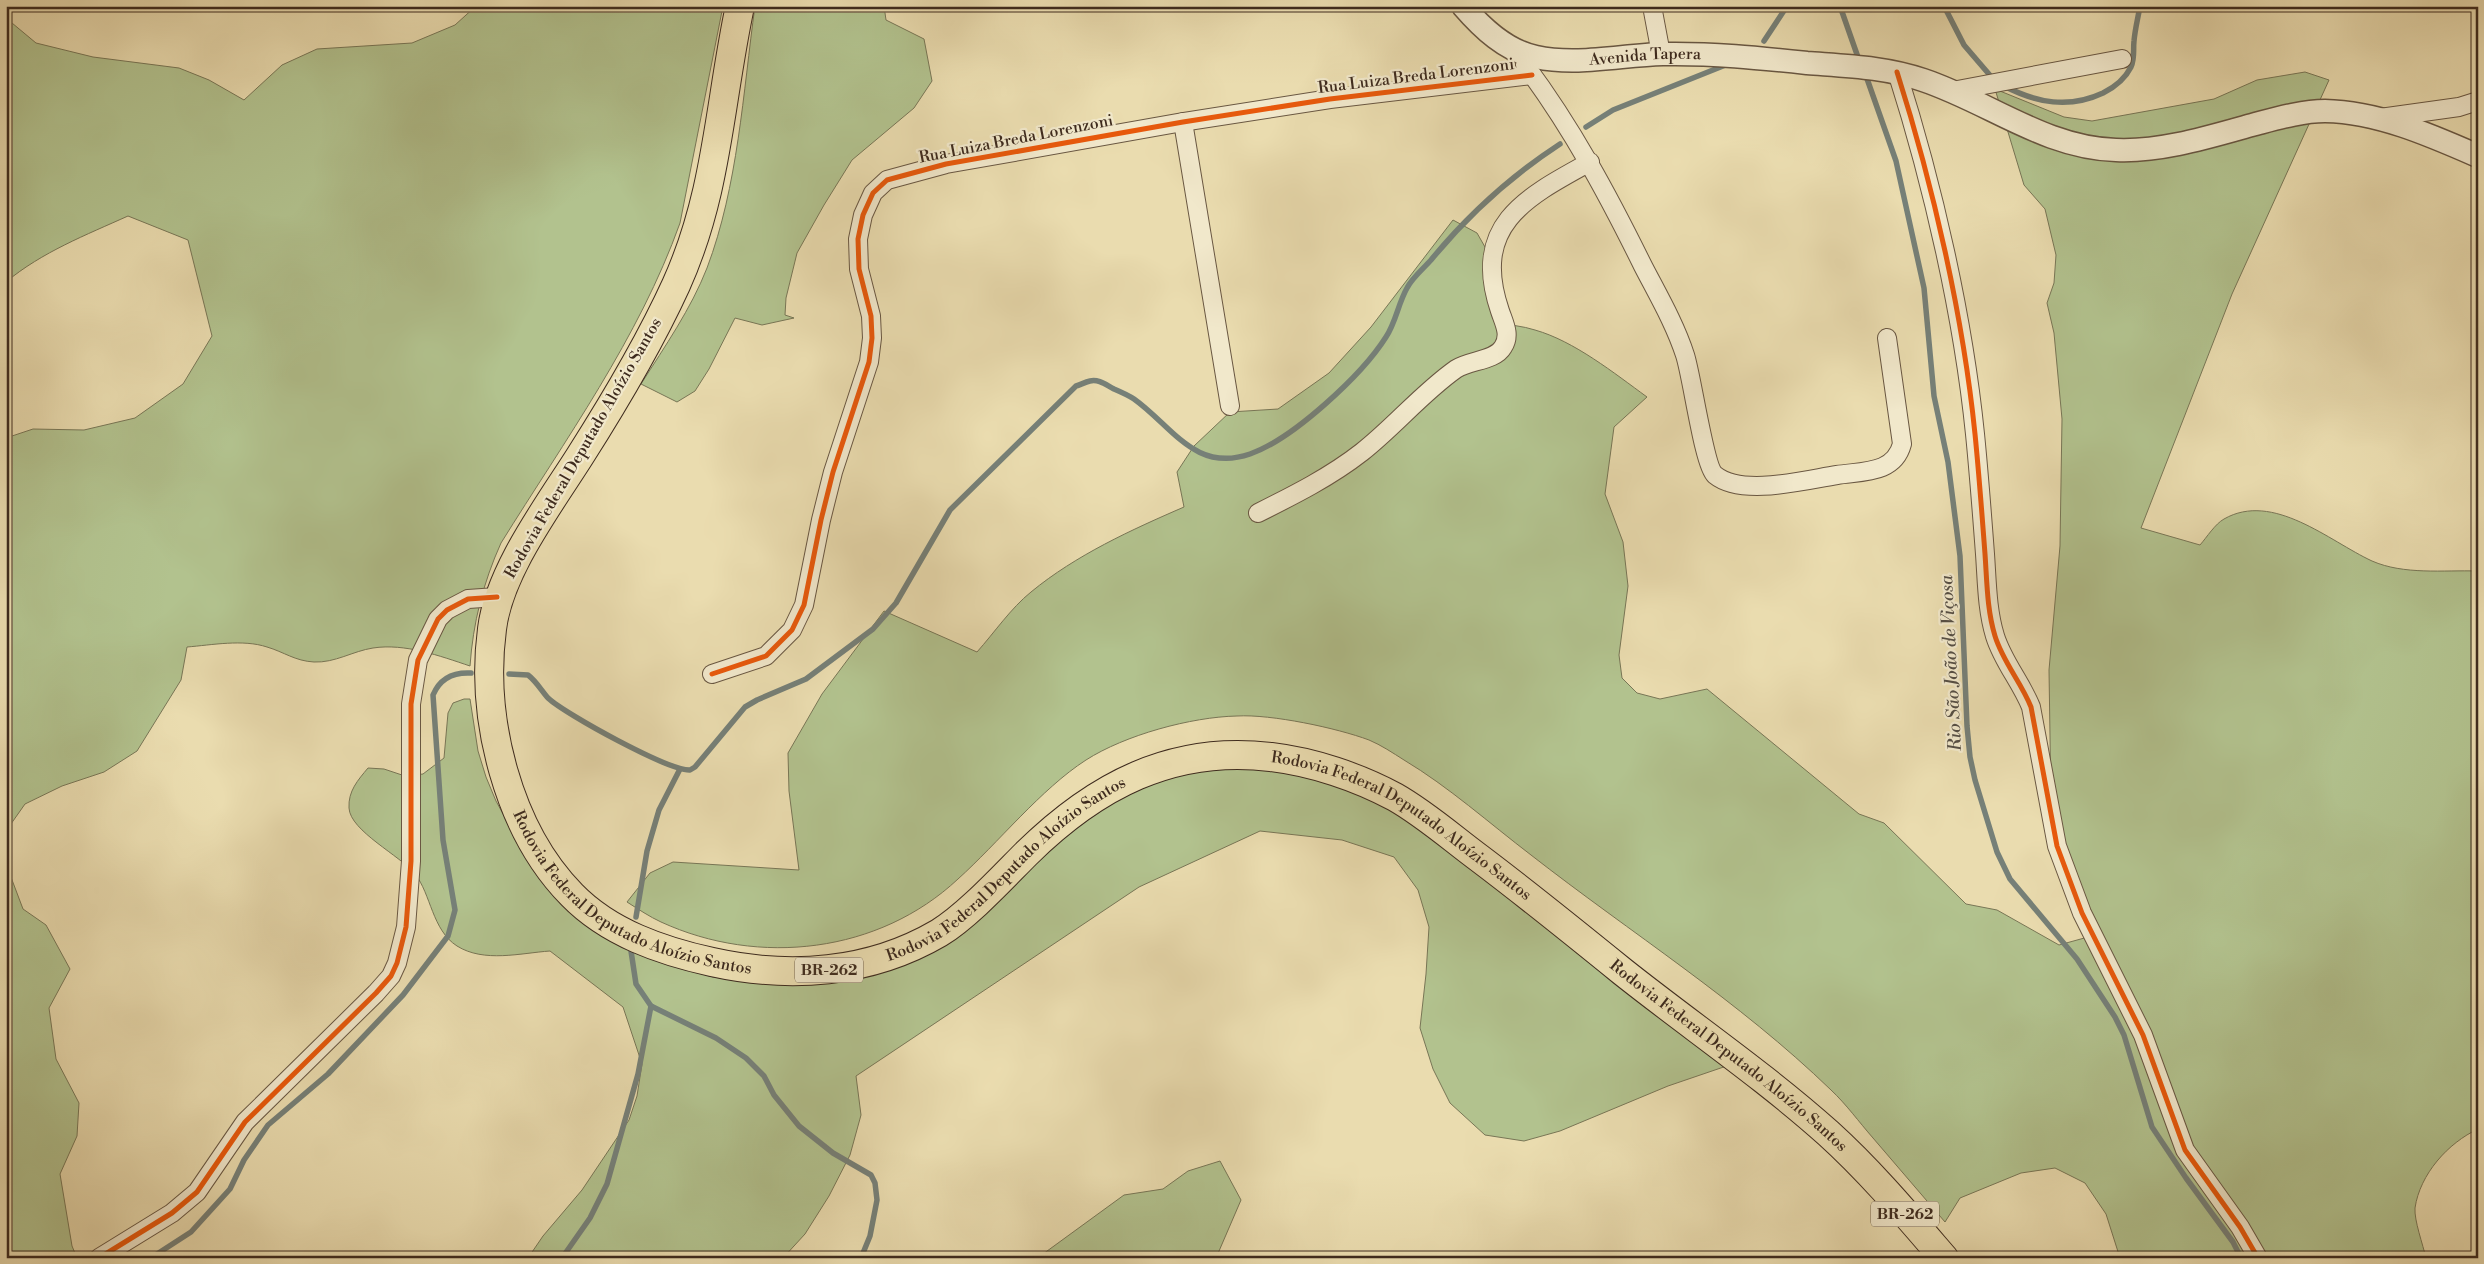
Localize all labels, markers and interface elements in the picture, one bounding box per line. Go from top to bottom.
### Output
street label: Avenida Tapera [1587,44,1702,70]
street label: Rua Luiza Breda Lorenzoni [1317,54,1515,98]
street label: Rua Luiza Breda Lorenzoni [917,110,1115,168]
street label: Rodovia Federal Deputado Aloízio Santos [500,314,666,582]
water label: Rio São João de Viçosa [1935,573,1967,753]
street label: Rodovia Federal Deputado Aloízio Santos [1270,747,1536,905]
street label: Rodovia Federal Deputado Aloízio Santos [884,772,1129,966]
street label: Rodovia Federal Deputado Aloízio Santos [508,807,753,979]
street label: Rodovia Federal Deputado Aloízio Santos [1606,955,1852,1156]
road number: BR-262 [795,958,863,982]
road number: BR-262 [1871,1202,1939,1226]

